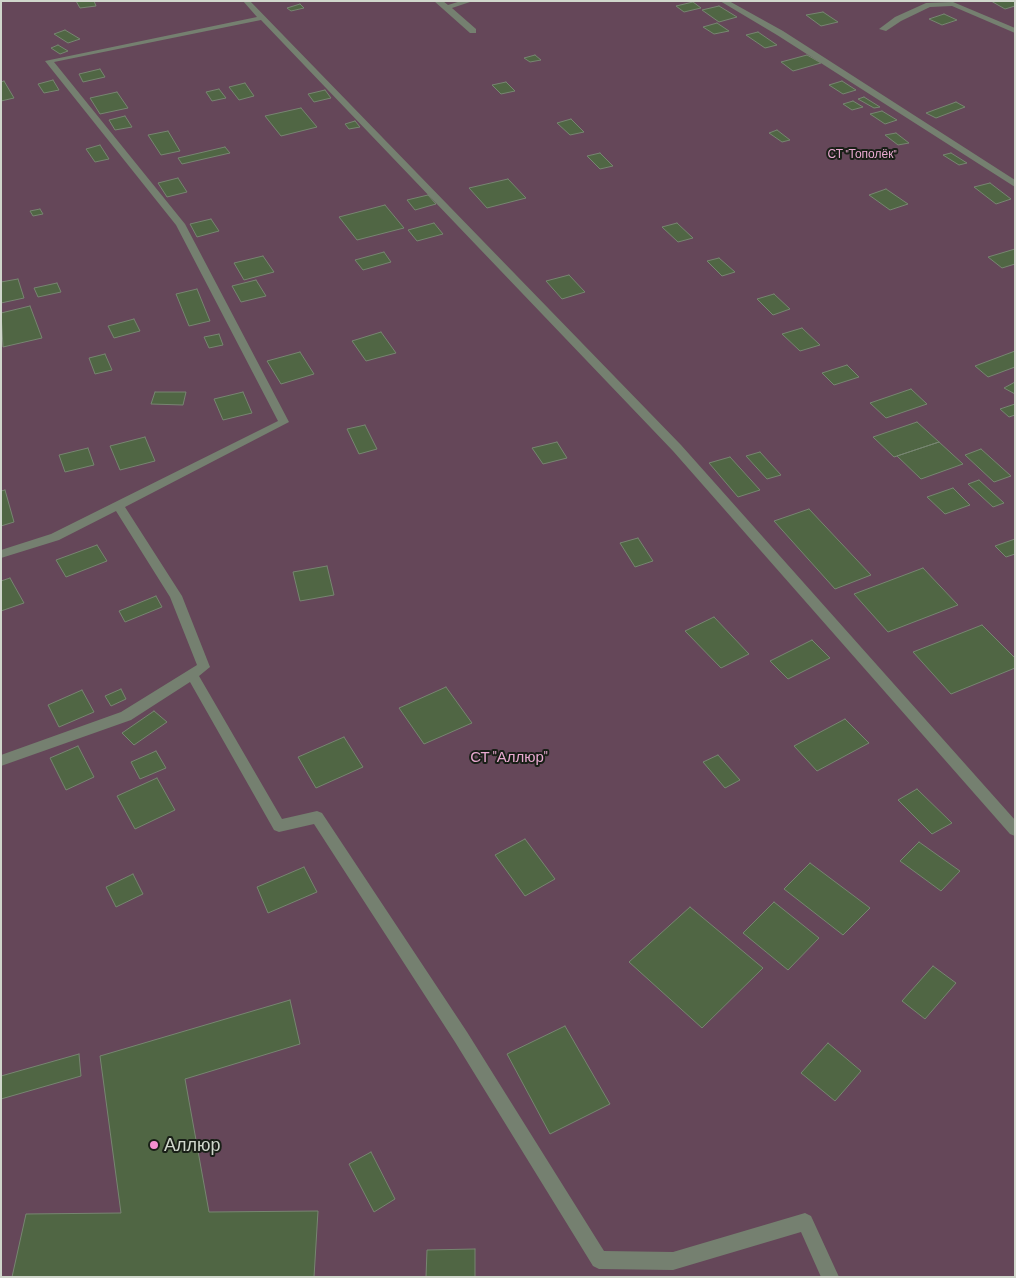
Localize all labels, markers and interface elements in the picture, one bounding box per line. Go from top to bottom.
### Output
park label: СТ "Тополёк" [827,147,897,161]
park label: СТ "Аллюр" [470,748,548,766]
place label: Аллюр [164,1134,221,1156]
marker: Аллюр [148,1139,160,1151]

